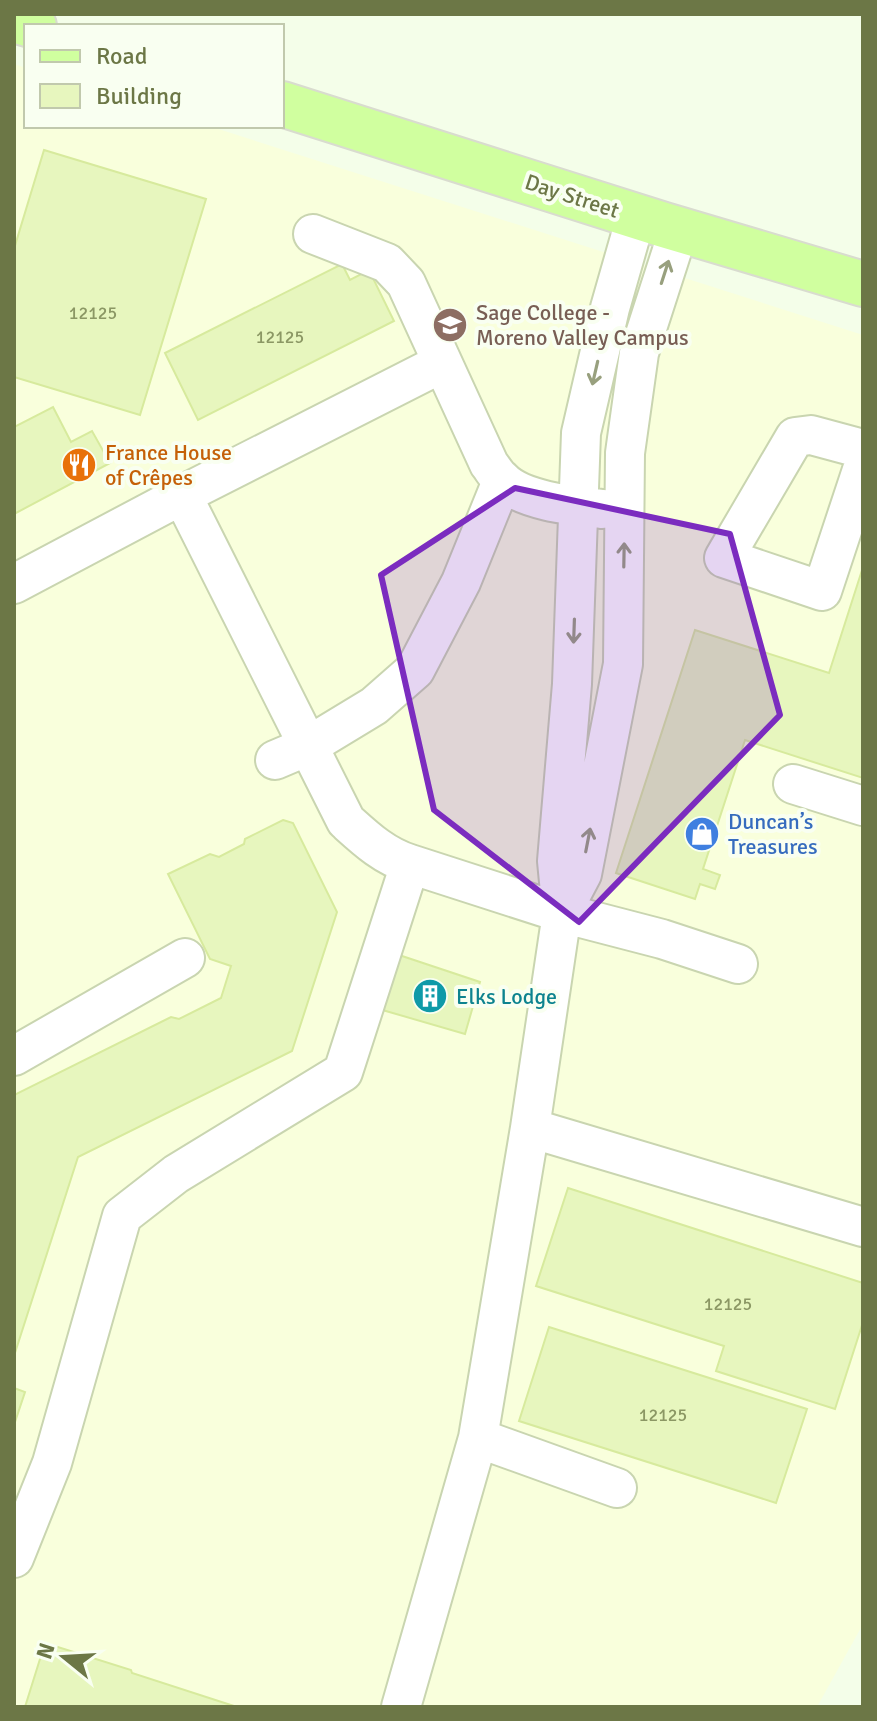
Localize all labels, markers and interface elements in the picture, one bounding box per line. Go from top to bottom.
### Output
legend [24,24,284,128]
text: Road [96,41,147,71]
text: Building [96,81,182,111]
street label: Day Street [522,168,623,224]
one-way arrow [658,260,673,285]
place label: Sage College - Moreno Valley Campus [476,299,689,351]
house number: 12125 [69,302,117,324]
school or university icon: Sage College - Moreno Valley Campus [431,306,469,344]
house number: 12125 [256,326,304,348]
one-way arrow [587,360,602,385]
place label: France House of Crêpes [105,439,232,491]
restaurant icon: France House of Crêpes [60,446,98,484]
one-way arrow [616,542,632,569]
one-way arrow [567,617,582,644]
place label: Duncan’s Treasures [728,808,818,860]
shop icon: Duncan’s Treasures [683,815,721,853]
one-way arrow [581,828,596,853]
building icon: Elks Lodge [411,977,449,1015]
place label: Elks Lodge [456,983,557,1010]
house number: 12125 [704,1293,752,1315]
house number: 12125 [639,1404,687,1426]
north arrow [24,1617,104,1697]
text: N [30,1640,61,1662]

